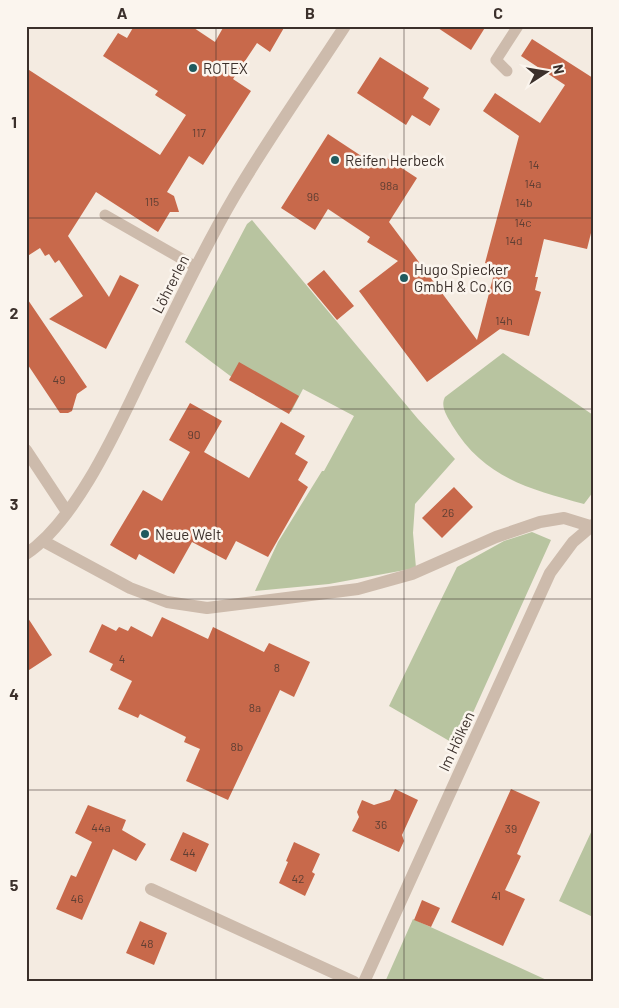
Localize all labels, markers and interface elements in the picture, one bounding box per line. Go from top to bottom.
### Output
text: A [117,3,128,22]
text: B [305,3,315,22]
text: C [493,3,503,22]
north arrow [522,48,572,98]
place label: ROTEX [203,59,248,77]
marker: ROTEX [187,62,199,74]
text: N [550,63,568,76]
text: 1 [11,112,17,131]
house number: 117 [192,125,206,139]
place label: Reifen Herbeck [345,151,445,169]
marker: Reifen Herbeck [329,154,341,166]
house number: 14 [529,157,539,171]
house number: 14a [525,176,541,190]
house number: 98a [380,178,398,192]
house number: 96 [307,189,319,203]
house number: 115 [145,194,159,208]
house number: 14b [515,195,533,209]
house number: 14c [514,215,532,229]
house number: 14d [505,233,523,247]
street label: Löhrerlen [148,252,192,316]
place label: Hugo Spiecker GmbH & Co. KG [414,260,512,295]
marker: Hugo Spiecker GmbH & Co. KG [398,272,410,284]
text: 2 [10,303,19,322]
house number: 14h [495,313,513,327]
house number: 49 [53,372,65,386]
house number: 90 [187,427,201,441]
text: 3 [10,494,18,513]
house number: 26 [442,505,454,519]
place label: Neue Welt [155,525,222,543]
marker: Neue Welt [139,528,151,540]
house number: 4 [119,651,125,665]
house number: 8 [274,660,280,674]
text: 4 [9,684,19,703]
house number: 8a [249,700,261,714]
street label: Im Hölken [434,708,478,774]
house number: 8b [231,739,243,753]
house number: 36 [375,817,387,831]
house number: 44a [91,820,111,834]
house number: 39 [505,821,517,835]
house number: 44 [182,845,196,859]
house number: 42 [291,871,305,885]
text: 5 [10,875,19,894]
house number: 41 [491,888,501,902]
house number: 46 [71,891,83,905]
house number: 48 [141,936,153,950]

